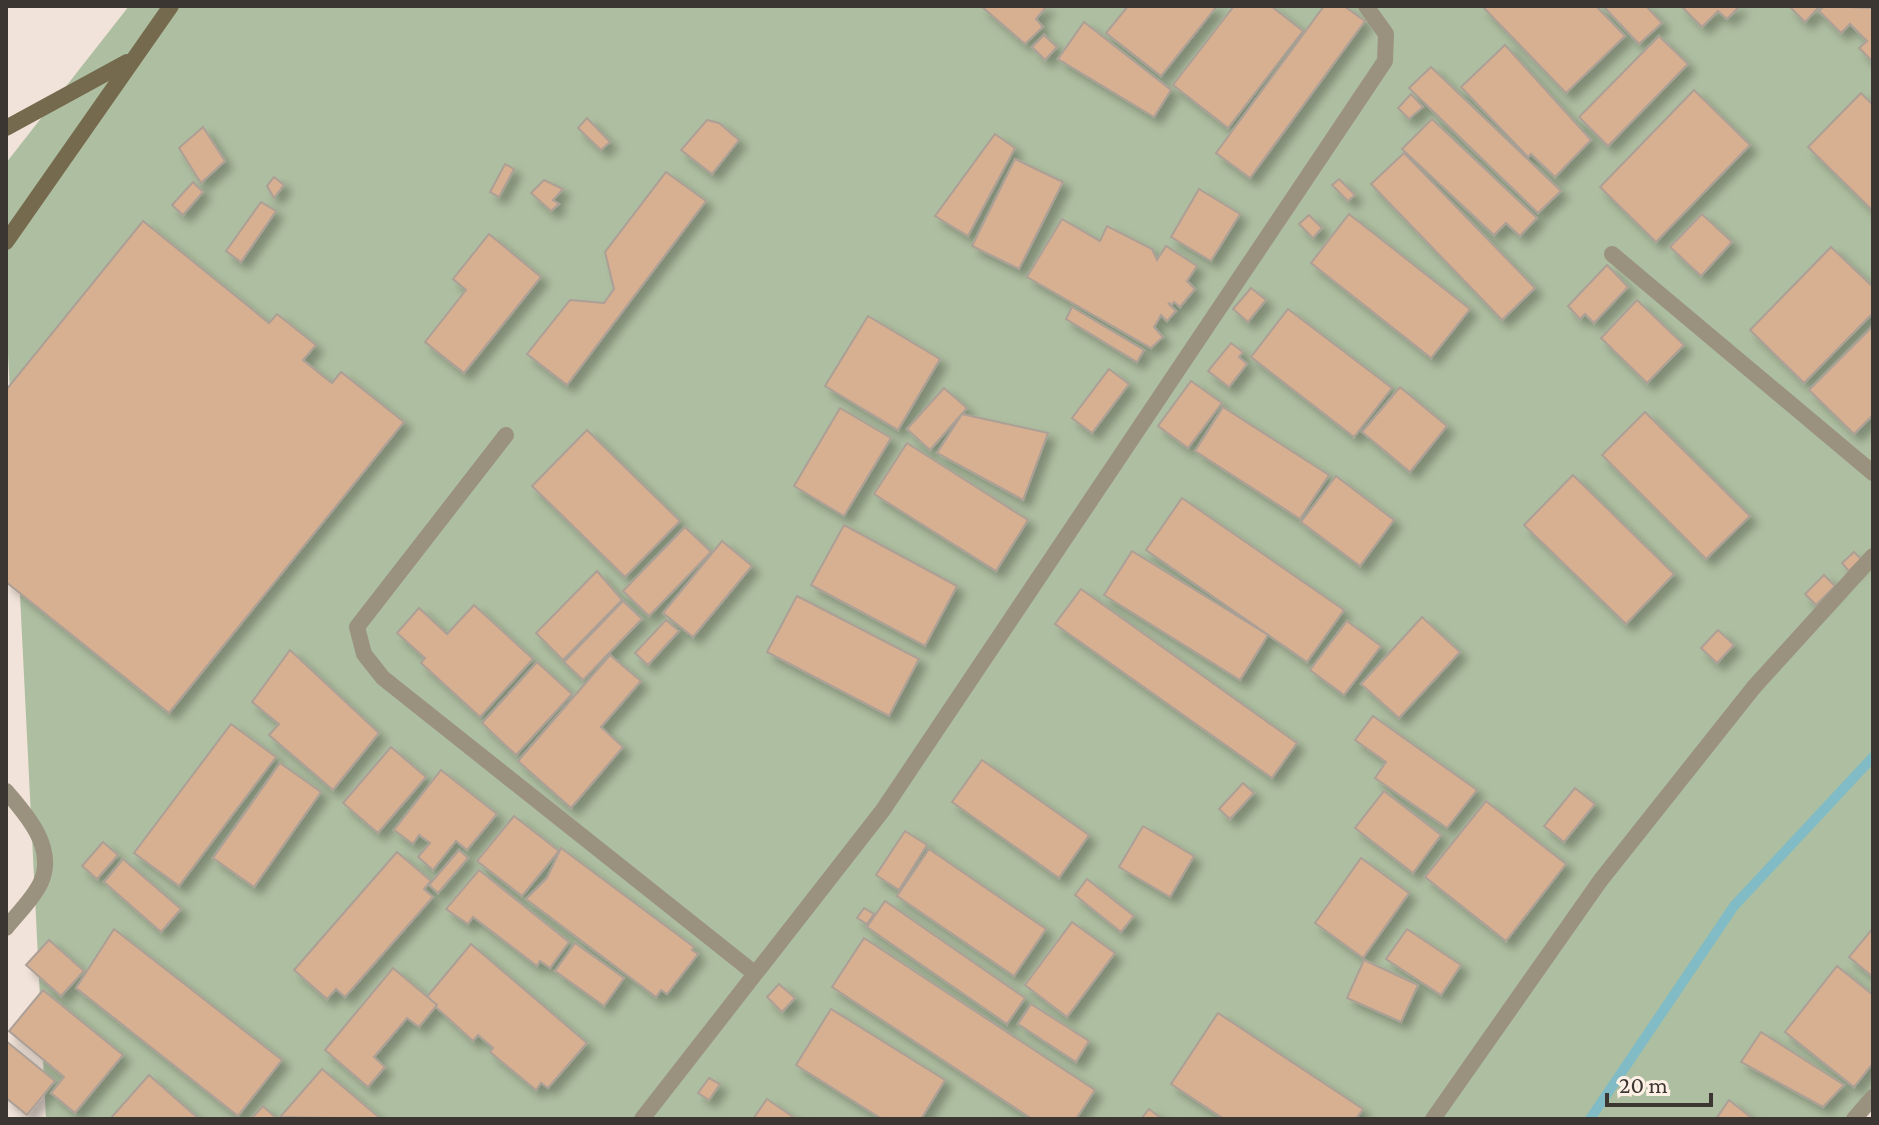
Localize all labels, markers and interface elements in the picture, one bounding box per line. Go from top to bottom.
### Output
scale bar [1607,1057,1711,1107]
text: 20 m [1619,1071,1668,1098]

